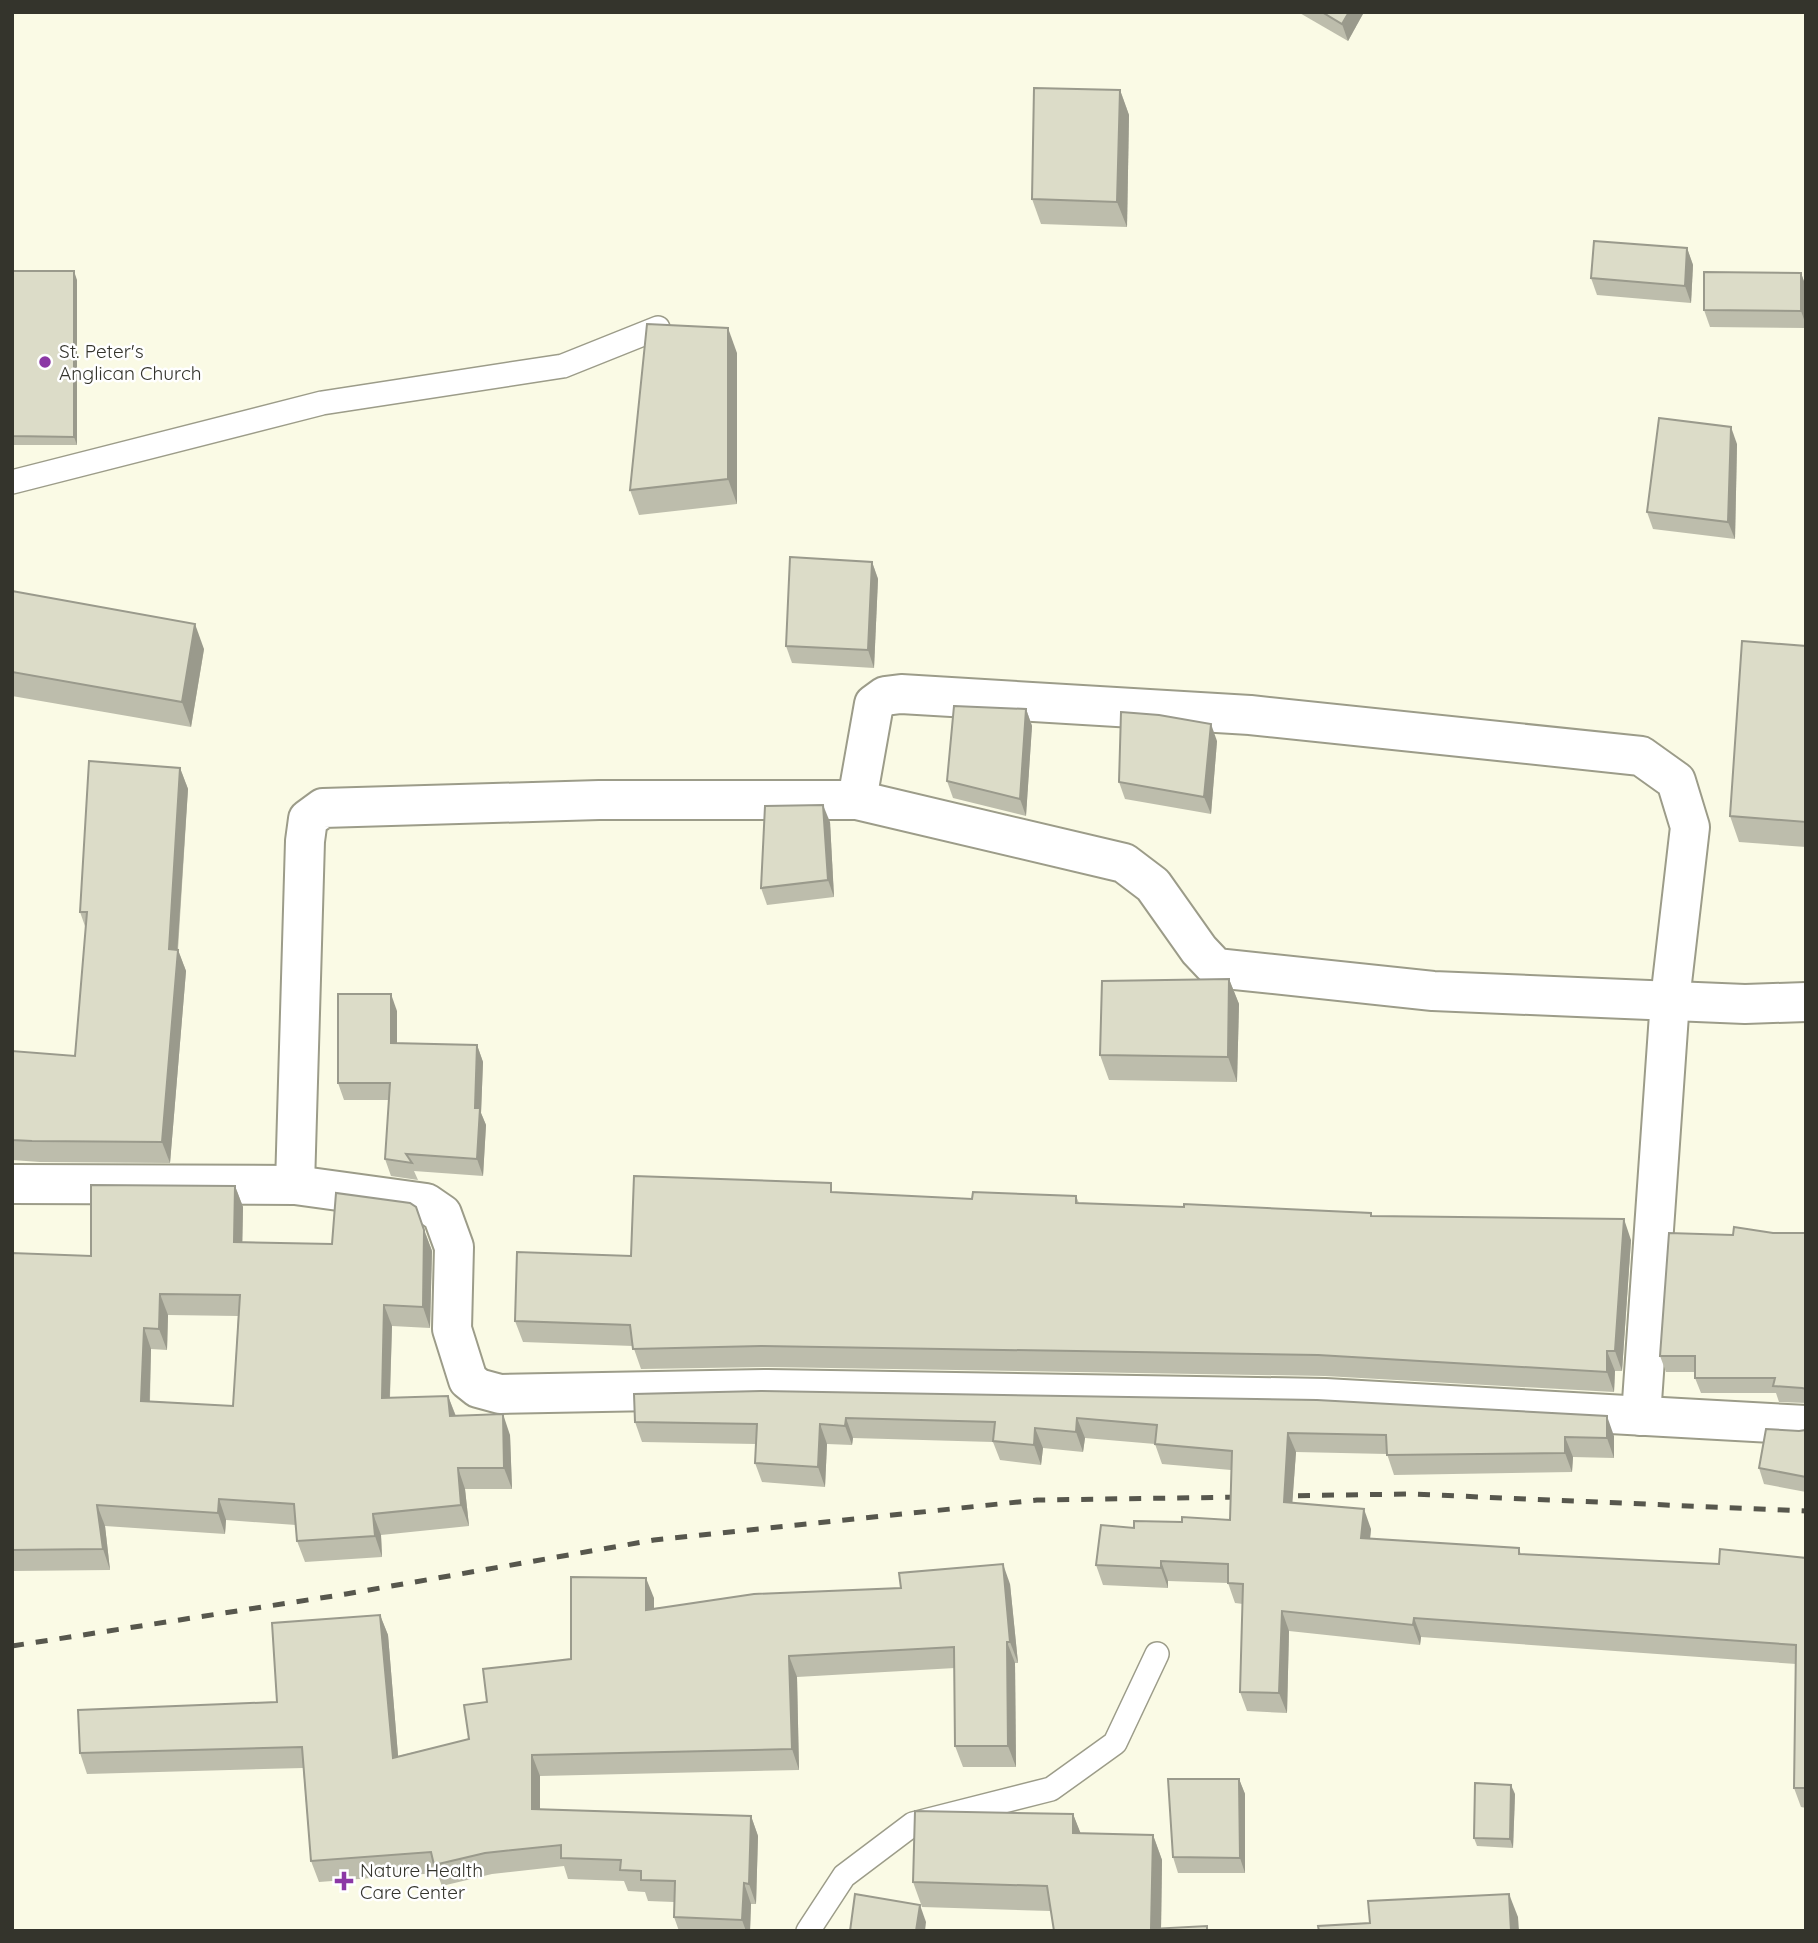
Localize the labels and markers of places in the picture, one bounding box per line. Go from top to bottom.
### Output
place label: St. Peter's Anglican Church [59,339,202,385]
marker: St. Peter's Anglican Church [37,354,53,370]
place label: Nature Health Care Center [360,1858,483,1904]
marker: Nature Health Care Center [334,1871,354,1891]

